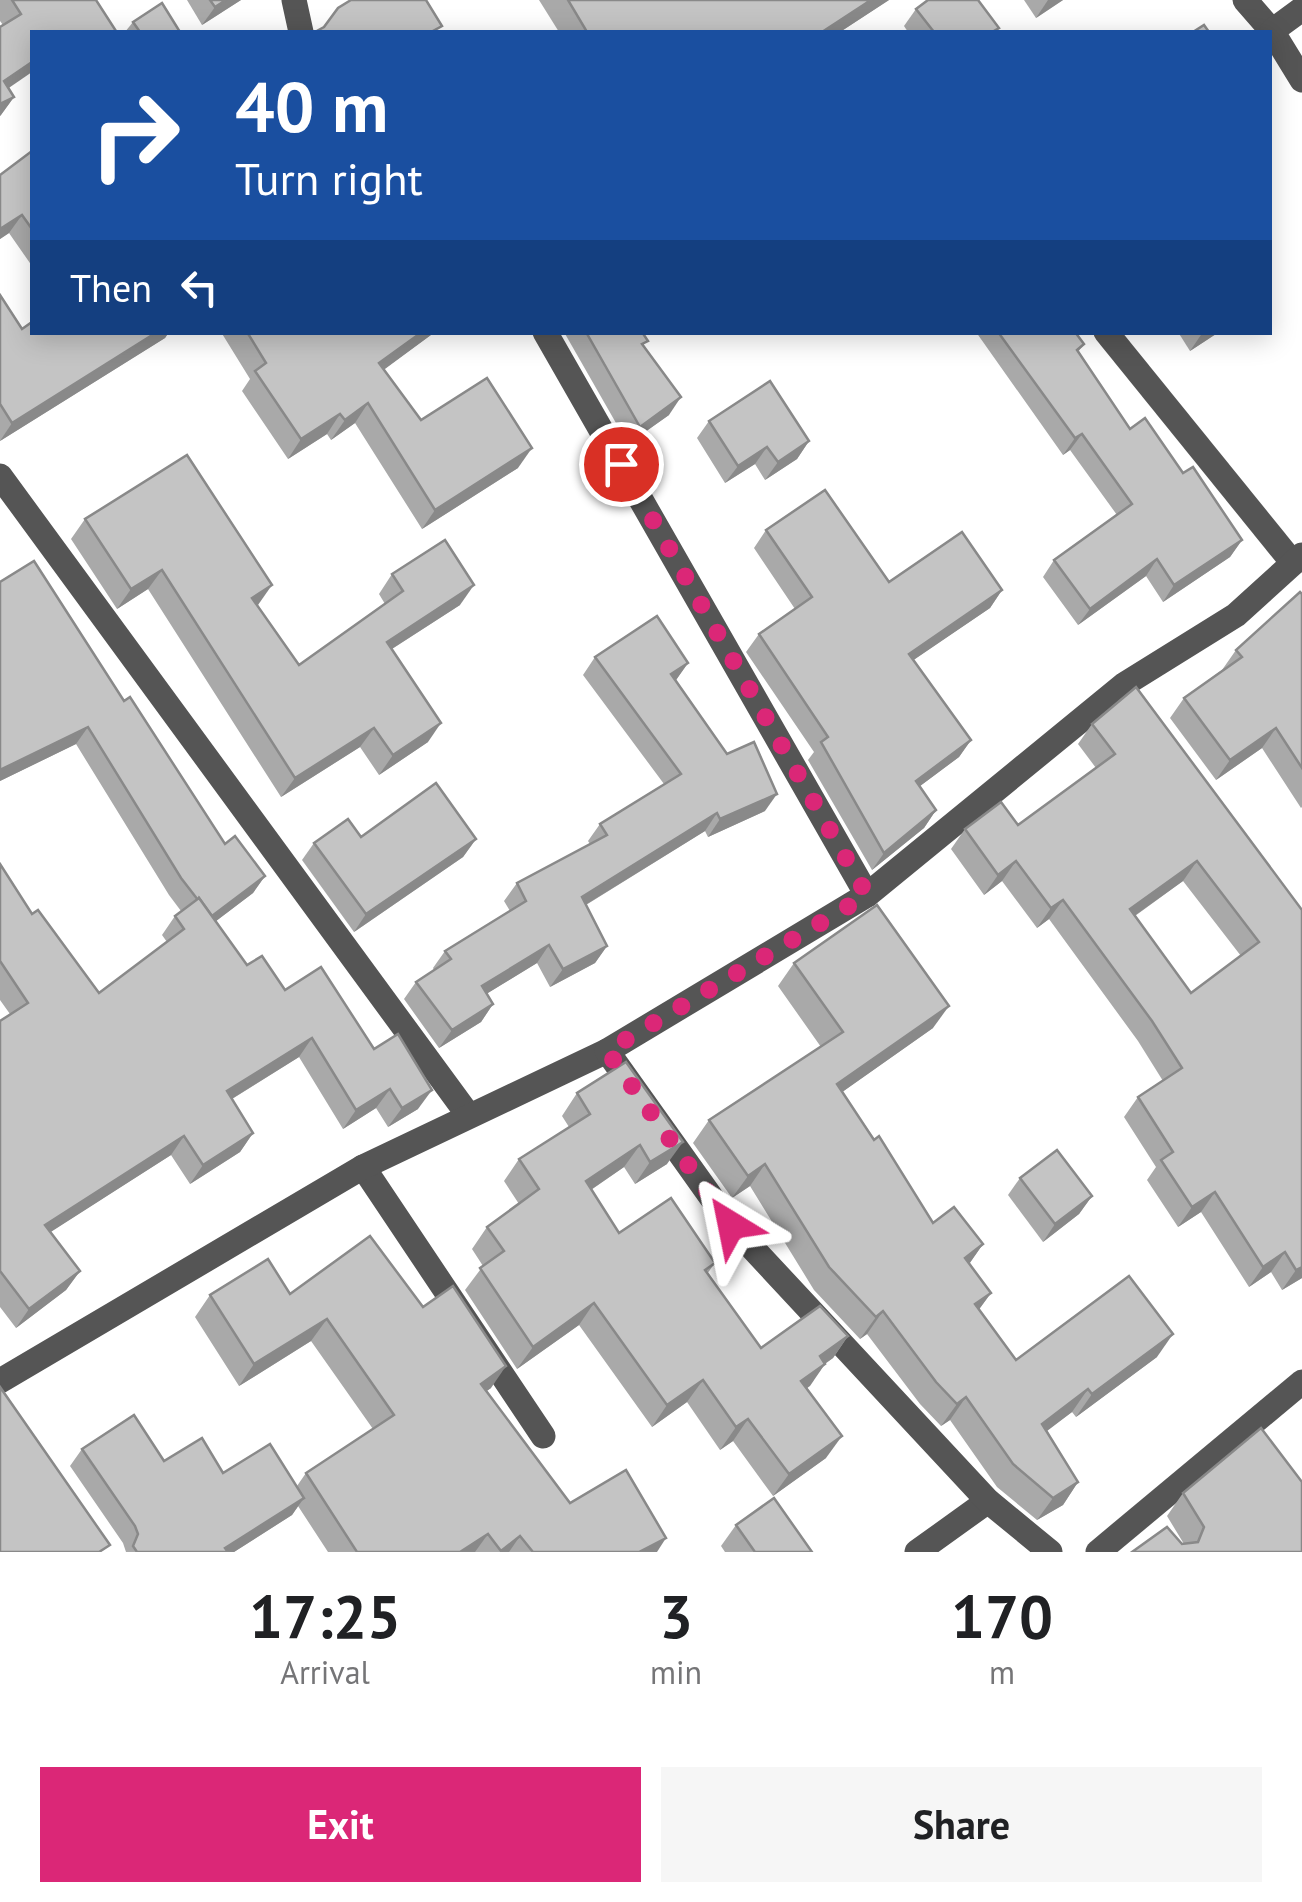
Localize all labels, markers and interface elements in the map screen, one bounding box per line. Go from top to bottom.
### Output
text: 40 m [235,61,388,151]
icon: right [70,70,200,200]
text: Turn right [235,149,423,207]
icon: left [172,260,227,315]
text: Then [70,263,152,312]
pin [579,422,664,507]
icon: arrive [594,437,649,492]
position arrow [679,1173,783,1277]
text: 17:25 [249,1577,401,1655]
text: 3 [659,1577,693,1655]
text: 170 [951,1577,1053,1655]
text: Arrival [280,1651,370,1693]
text: min [650,1651,702,1693]
text: m [989,1651,1015,1693]
button: Exit [40,1767,641,1882]
button: Share [661,1767,1262,1882]

